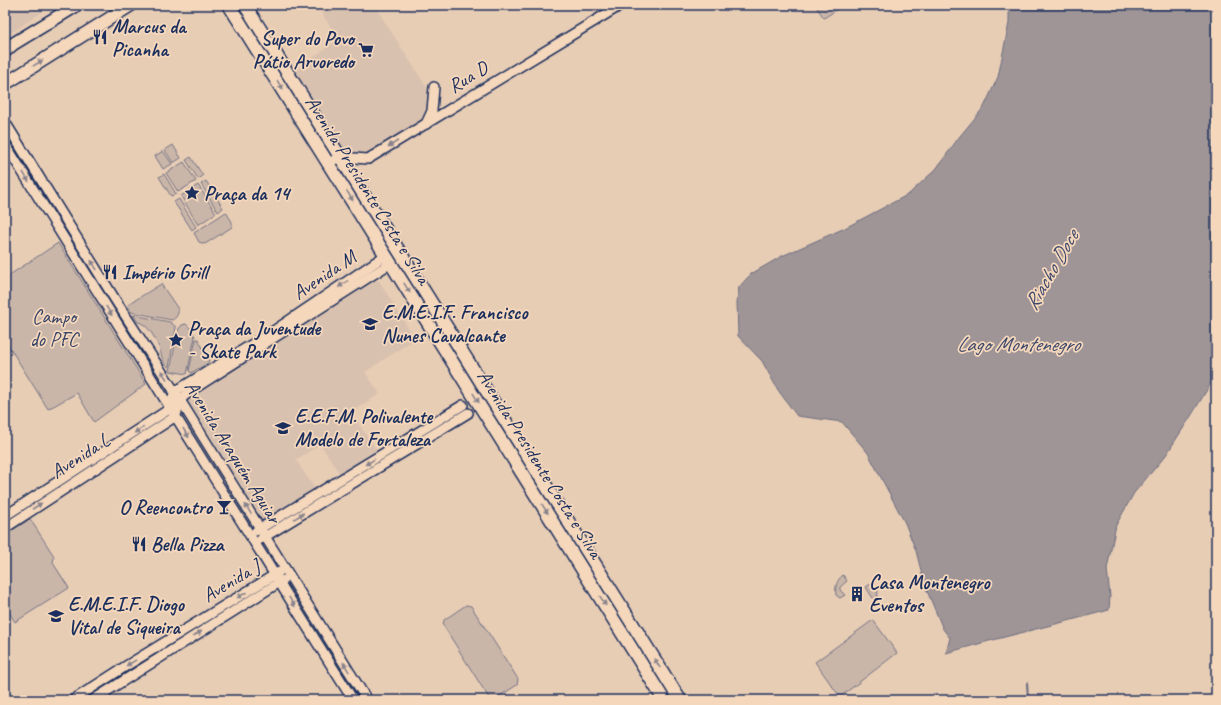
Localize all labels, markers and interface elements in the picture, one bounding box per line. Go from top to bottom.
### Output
place label: Marcus da Picanha [112,14,187,62]
place label: Super do Povo Pátio Arvoredo [253,26,356,74]
restaurant icon: Marcus da Picanha [91,28,109,46]
supermarket icon: Super do Povo Pátio Arvoredo [357,41,375,59]
street label: Rua D [444,55,494,99]
one-way arrow [32,60,44,67]
one-way arrow [276,79,283,91]
street label: Avenida Presidente Costa e Silva [300,91,437,290]
one-way arrow [388,140,398,148]
one-way arrow [22,171,29,183]
place label: Praça da 14 [204,181,292,206]
place icon: Praça da 14 [183,184,201,202]
one-way arrow [346,190,353,202]
water label: Riacho Doce [1018,223,1086,314]
street label: Avenida M [288,244,362,305]
one-way arrow [90,260,98,270]
place label: Império Grill [122,260,211,285]
restaurant icon: Império Grill [101,263,119,281]
one-way arrow [338,280,349,288]
one-way arrow [403,283,411,293]
place label: E.M.E.I.F. Francisco Nunes Cavalcante [382,300,529,348]
park label: Campo do PFC [30,304,80,352]
one-way arrow [105,306,113,316]
school or university icon: E.M.E.I.F. Francisco Nunes Cavalcante [361,315,379,333]
place label: Praça da Juventude - Skate Park [188,316,322,364]
place icon: Praça da Juventude - Skate Park [167,331,185,349]
water label: Lago Montenegro [957,331,1082,357]
street label: Avenida Presidente Costa e Silva [472,365,609,564]
one-way arrow [160,370,168,380]
street label: Avenida Araquém Aguiar [179,376,288,529]
one-way arrow [472,393,480,403]
place label: E.E.F.M. Polivalente Modelo de Fortaleza [295,404,433,452]
school or university icon: E.E.F.M. Polivalente Modelo de Fortaleza [274,419,292,437]
one-way arrow [133,426,144,433]
street label: Avenida L [46,427,115,484]
one-way arrow [182,428,190,438]
one-way arrow [364,458,376,465]
place label: O Reencontro [119,495,214,520]
bar icon: O Reencontro [215,498,233,516]
one-way arrow [32,502,42,510]
one-way arrow [245,503,252,515]
one-way arrow [541,504,549,514]
one-way arrow [293,512,305,519]
place label: Bella Pizza [151,532,225,557]
restaurant icon: Bella Pizza [130,535,148,553]
street label: Avenida J [198,553,267,608]
place label: Casa Montenegro Eventos [869,570,991,618]
building icon: Casa Montenegro Eventos [848,585,866,603]
place label: E.M.E.I.F. Diogo Vital de Siqueira [68,592,186,640]
one-way arrow [236,592,248,599]
one-way arrow [599,595,606,607]
one-way arrow [288,596,295,608]
school or university icon: E.M.E.I.F. Diogo Vital de Siqueira [47,607,65,625]
one-way arrow [191,631,203,638]
one-way arrow [653,658,661,668]
one-way arrow [125,659,137,666]
one-way arrow [342,662,350,672]

